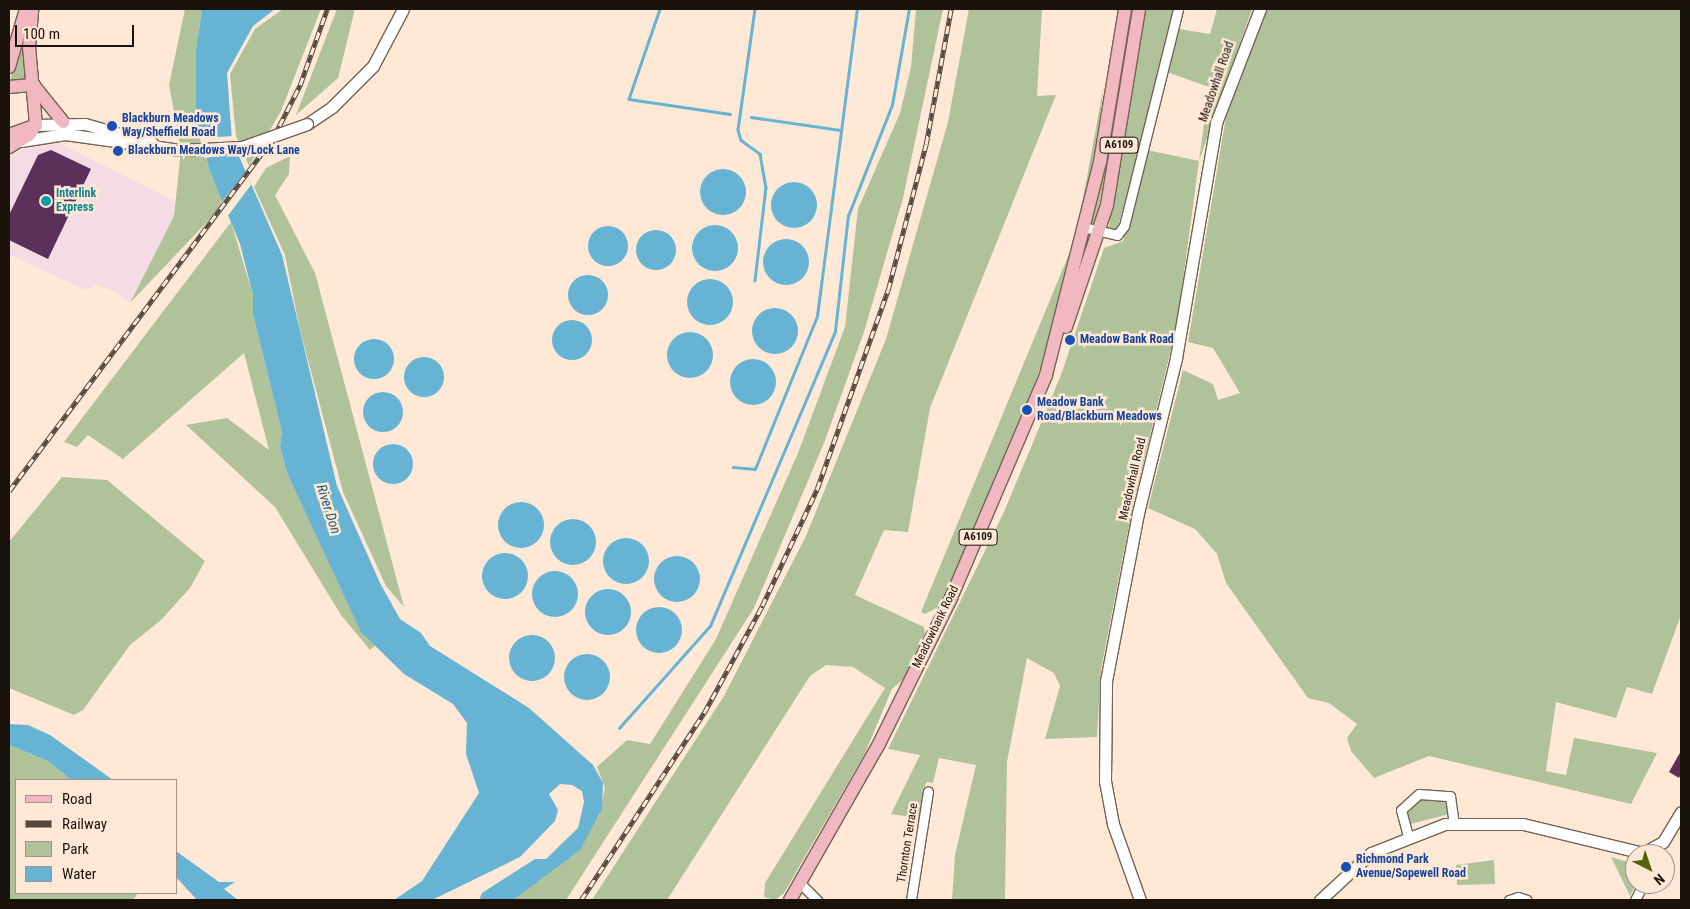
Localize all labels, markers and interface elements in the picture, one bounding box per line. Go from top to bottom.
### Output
scale bar [18,15,136,47]
text: 100 m [23,25,60,43]
street label: Meadowhall Road [1197,40,1237,124]
place label: Blackburn Meadows Way/Sheffield Road [122,112,219,140]
marker: Blackburn Meadows Way/Sheffield Road [106,120,118,132]
road number: A6109 [1099,136,1139,154]
place label: Blackburn Meadows Way/Lock Lane [128,144,300,158]
marker: Blackburn Meadows Way/Lock Lane [112,145,124,157]
place label: Interlink Express [56,187,96,215]
marker: Interlink Express [40,195,52,207]
place label: Meadow Bank Road [1080,333,1174,347]
marker: Meadow Bank Road [1064,334,1076,346]
place label: Meadow Bank Road/Blackburn Meadows [1037,396,1162,424]
marker: Meadow Bank Road/Blackburn Meadows [1021,404,1033,416]
street label: Meadowhall Road [1117,436,1149,522]
water label: River Don [313,482,345,536]
road number: A6109 [958,528,998,546]
street label: Meadowbank Road [910,583,962,671]
legend [15,779,178,894]
text: Road [62,790,92,808]
street label: Thornton Terrace [895,802,921,884]
text: Railway [62,815,107,833]
text: Park [62,840,89,858]
north arrow [1625,844,1675,894]
place label: Richmond Park Avenue/Sopewell Road [1356,853,1466,881]
marker: Richmond Park Avenue/Sopewell Road [1340,861,1352,873]
text: Water [62,865,96,883]
text: N [1651,871,1668,888]

